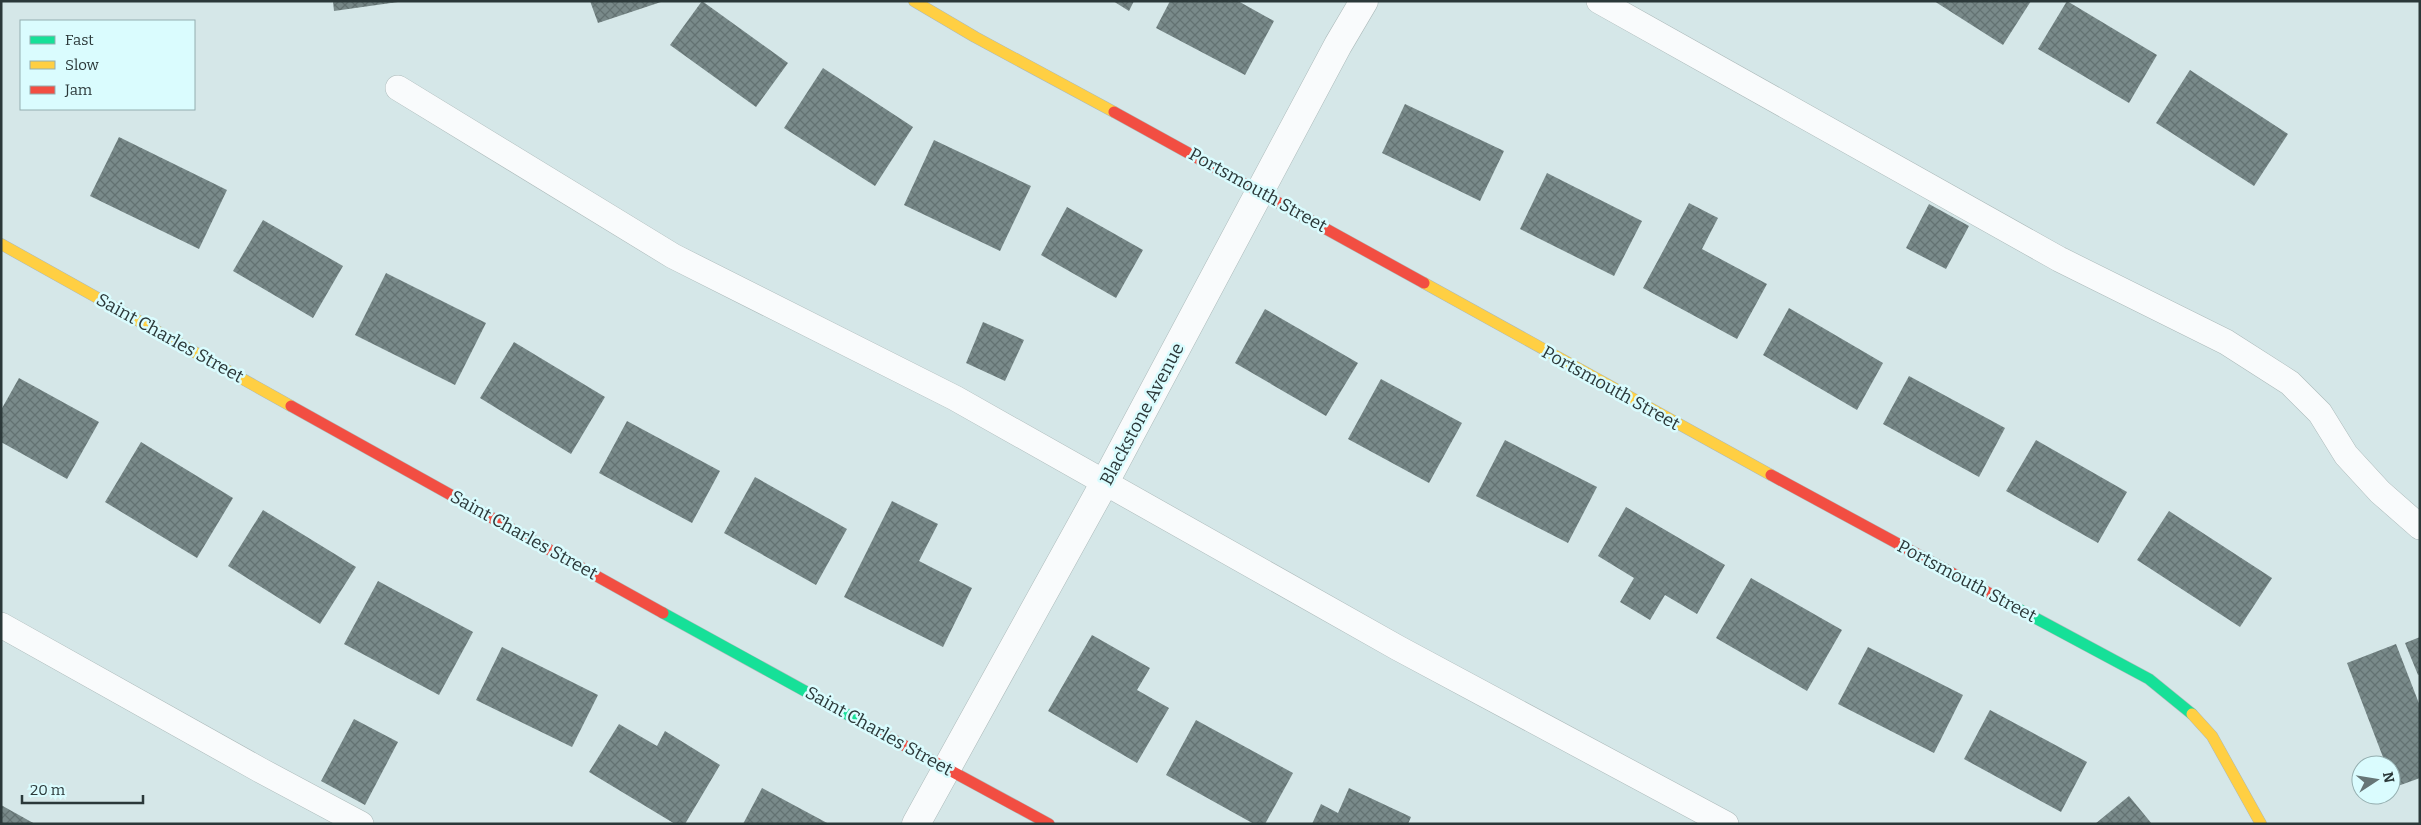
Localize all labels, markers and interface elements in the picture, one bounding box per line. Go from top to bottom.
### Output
legend [20,20,195,110]
text: Fast [65,31,94,49]
text: Slow [65,56,100,74]
text: Jam [64,81,93,99]
street label: Portsmouth Street [1185,143,1331,237]
street label: Saint Charles Street [93,288,248,388]
street label: Blackstone Avenue [1095,339,1189,489]
street label: Portsmouth Street [1538,341,1684,435]
street label: Saint Charles Street [447,485,602,585]
street label: Portsmouth Street [1894,535,2041,627]
street label: Saint Charles Street [802,681,957,781]
north arrow [2351,755,2401,805]
text: N [2379,770,2398,785]
scale bar [22,772,144,804]
text: 20 m [30,781,66,799]

